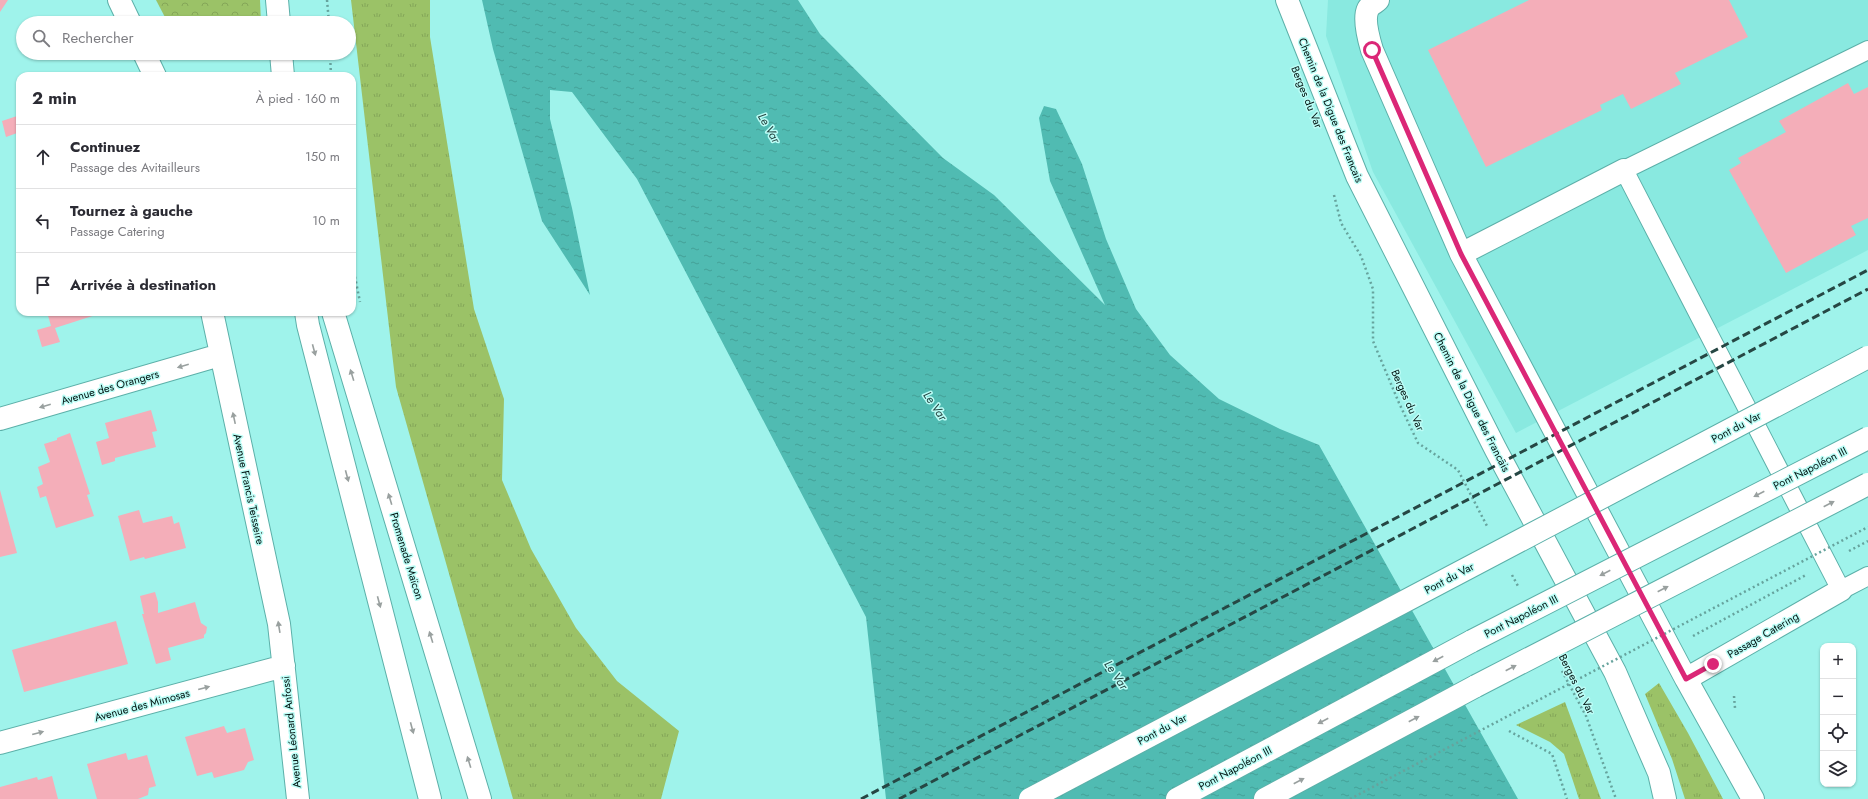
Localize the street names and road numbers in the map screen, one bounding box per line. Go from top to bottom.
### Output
street label: Chemin de la Digue des Francais [1295,35,1368,185]
street label: Berges du Var [1287,64,1327,131]
street label: Chemin de la Digue des Francais [1430,329,1515,475]
street label: Avenue des Orangers [59,365,161,409]
street label: Berges du Var [1387,367,1429,433]
street label: Pont du Var [1708,407,1764,447]
street label: Avenue Francis Teisseire [229,432,269,546]
street label: Pont Napoléon III [1770,443,1850,493]
street label: Promenade Maïcon [386,511,428,601]
street label: Pont du Var [1421,558,1477,598]
street label: Pont Napoléon III [1481,591,1561,641]
street label: Passage Catering [1724,608,1802,662]
street label: Berges du Var [1555,651,1599,717]
street label: Avenue Léonard Anfossi [277,675,305,789]
street label: Avenue des Mimosas [93,684,192,725]
street label: Pont du Var [1134,709,1190,749]
street label: Pont Napoléon III [1196,742,1274,794]

